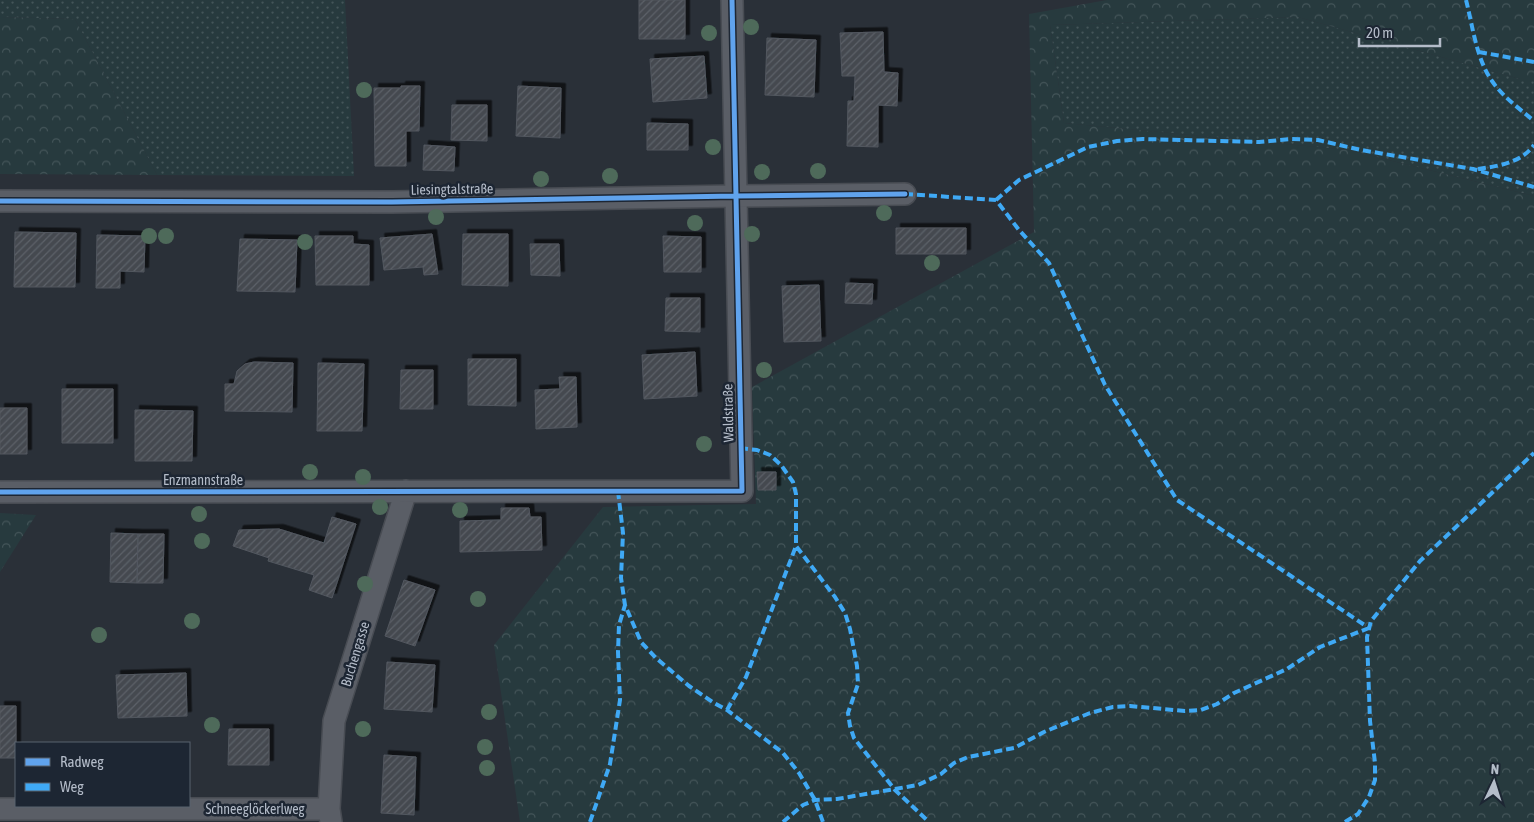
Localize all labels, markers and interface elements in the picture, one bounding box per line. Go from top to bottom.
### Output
scale bar [1359,15,1440,47]
text: 20 m [1366,24,1393,41]
street label: Liesingtalstraße [411,180,493,198]
street label: Waldstraße [719,384,737,442]
street label: Enzmannstraße [163,472,243,488]
street label: Buchengasse [338,620,372,688]
legend [15,742,190,807]
text: Radweg [60,753,104,770]
north arrow [1469,757,1519,807]
text: N [1490,761,1500,777]
text: Weg [60,778,84,795]
street label: Schneeglöckerlweg [205,801,305,817]

